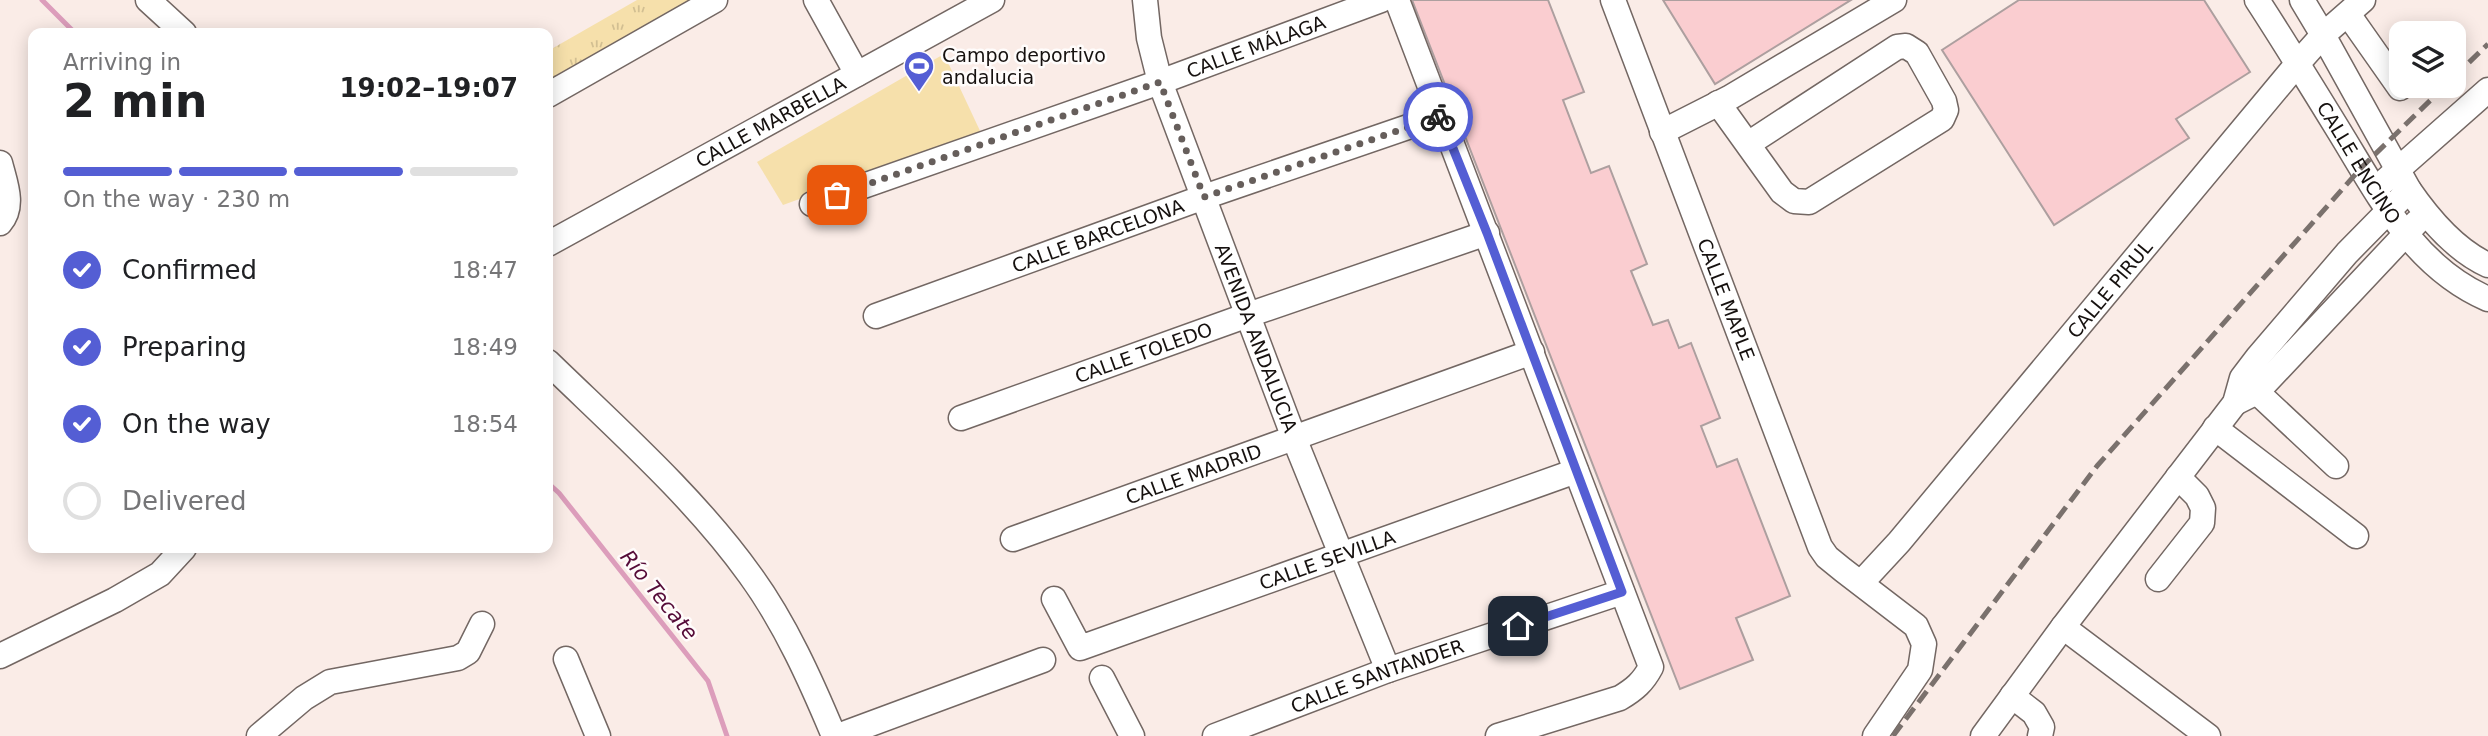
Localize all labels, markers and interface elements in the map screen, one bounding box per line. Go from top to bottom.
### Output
street label: CALLE MÁLAGA [1183,11,1328,82]
map controls [2389,21,2466,98]
button: layers [2389,21,2466,98]
place label: Campo deportivo andalucia [942,44,1106,88]
text: Arriving in [63,49,181,75]
sports icon: Campo deportivo andalucia [902,49,936,93]
street label: CALLE MARBELLA [692,72,849,172]
text: 19:02–19:07 [339,73,518,103]
text: 2 min [63,74,207,128]
courier [1403,82,1473,152]
icon: bike [1419,98,1457,136]
street label: CALLE ENCINO [2313,98,2405,228]
pin [807,165,867,225]
icon: bag [818,176,856,214]
text: On the way · 230 m [63,186,290,212]
street label: CALLE BARCELONA [1009,194,1187,277]
street label: CALLE MAPLE [1693,235,1759,364]
street label: CALLE PIRUL [2063,236,2157,342]
street label: AVENIDA ANDALUCIA [1211,240,1302,435]
icon: check [63,251,101,289]
text: Confirmed [122,255,257,285]
text: 18:47 [452,257,518,283]
street label: CALLE TOLEDO [1072,318,1215,387]
icon: check [63,328,101,366]
text: Preparing [122,332,247,362]
text: 18:49 [452,334,518,360]
icon: check [63,405,101,443]
text: On the way [122,409,271,439]
text: 18:54 [452,411,518,437]
street label: CALLE MADRID [1123,439,1265,509]
text: Delivered [122,486,246,516]
street label: CALLE SEVILLA [1256,525,1398,594]
water label: Río Tecate [615,545,703,645]
pin [1488,596,1548,656]
icon: home [1499,607,1537,645]
street label: CALLE SANTANDER [1288,635,1466,717]

